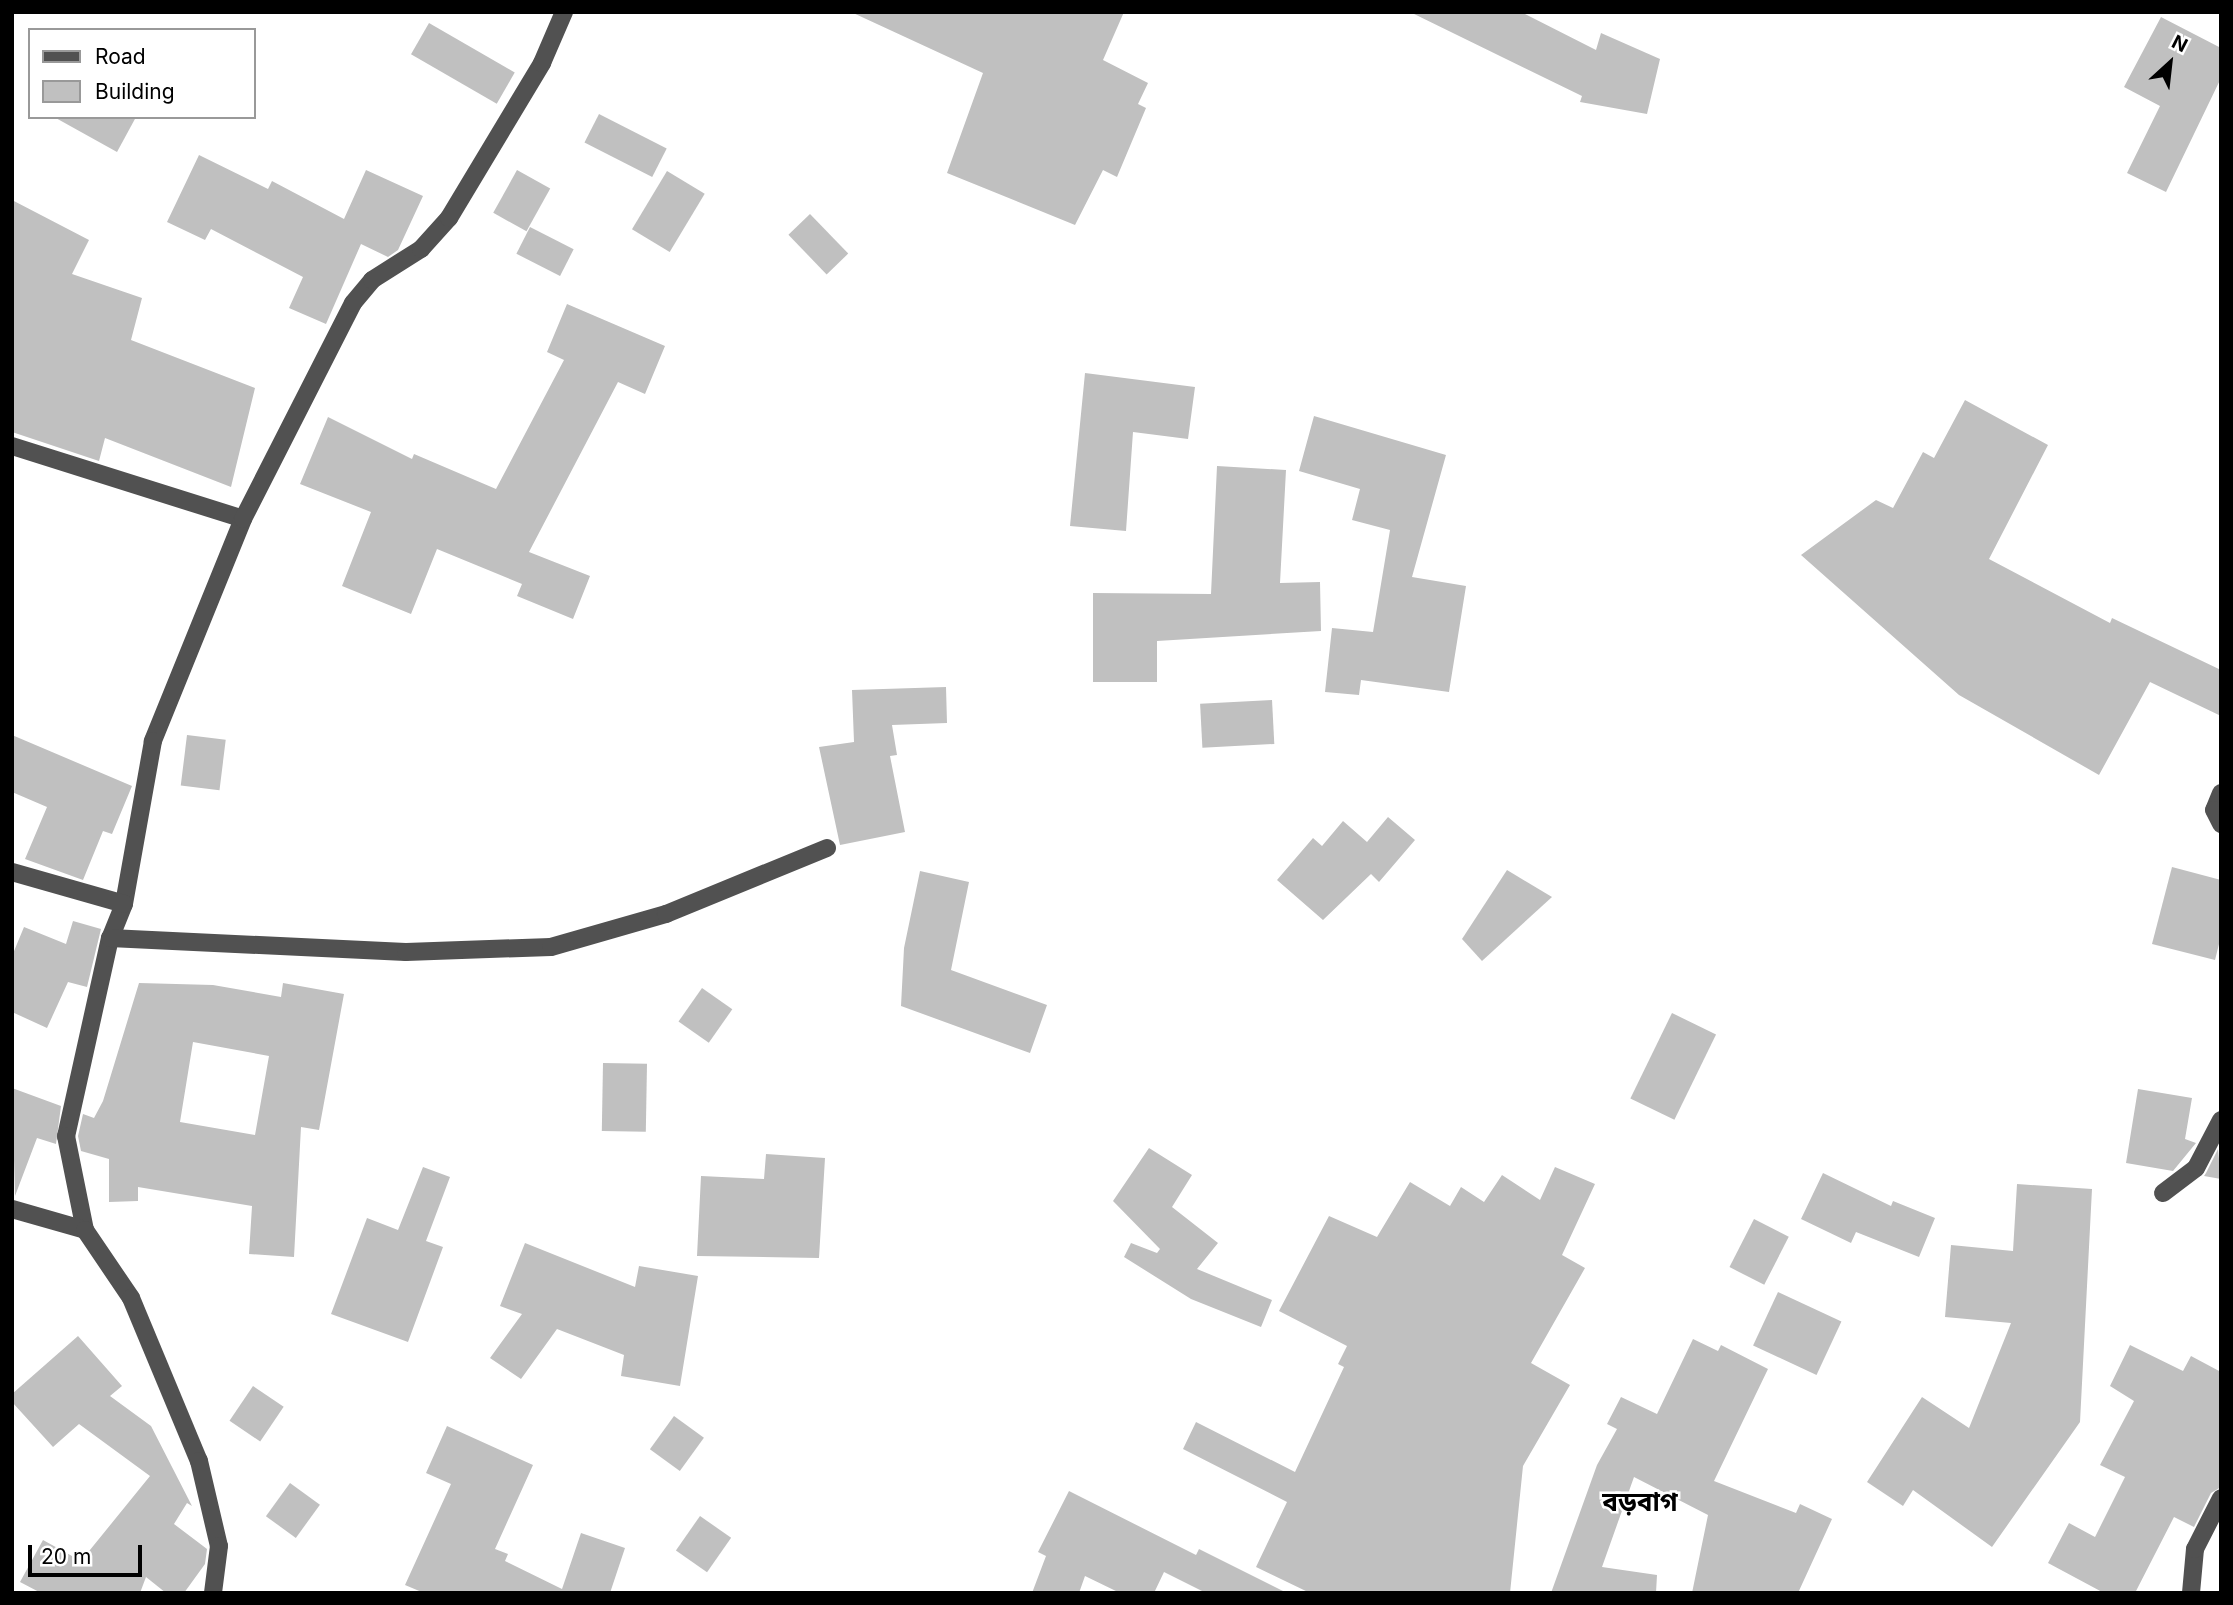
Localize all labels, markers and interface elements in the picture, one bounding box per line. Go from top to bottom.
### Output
legend [28,28,256,119]
north arrow [2135,28,2205,98]
text: N [2168,30,2191,57]
text: Road [95,44,146,69]
text: Building [95,79,175,104]
district label: বড়বাগ [1602,1486,1678,1518]
scale bar [32,1532,145,1576]
text: 20 m [41,1544,91,1569]

